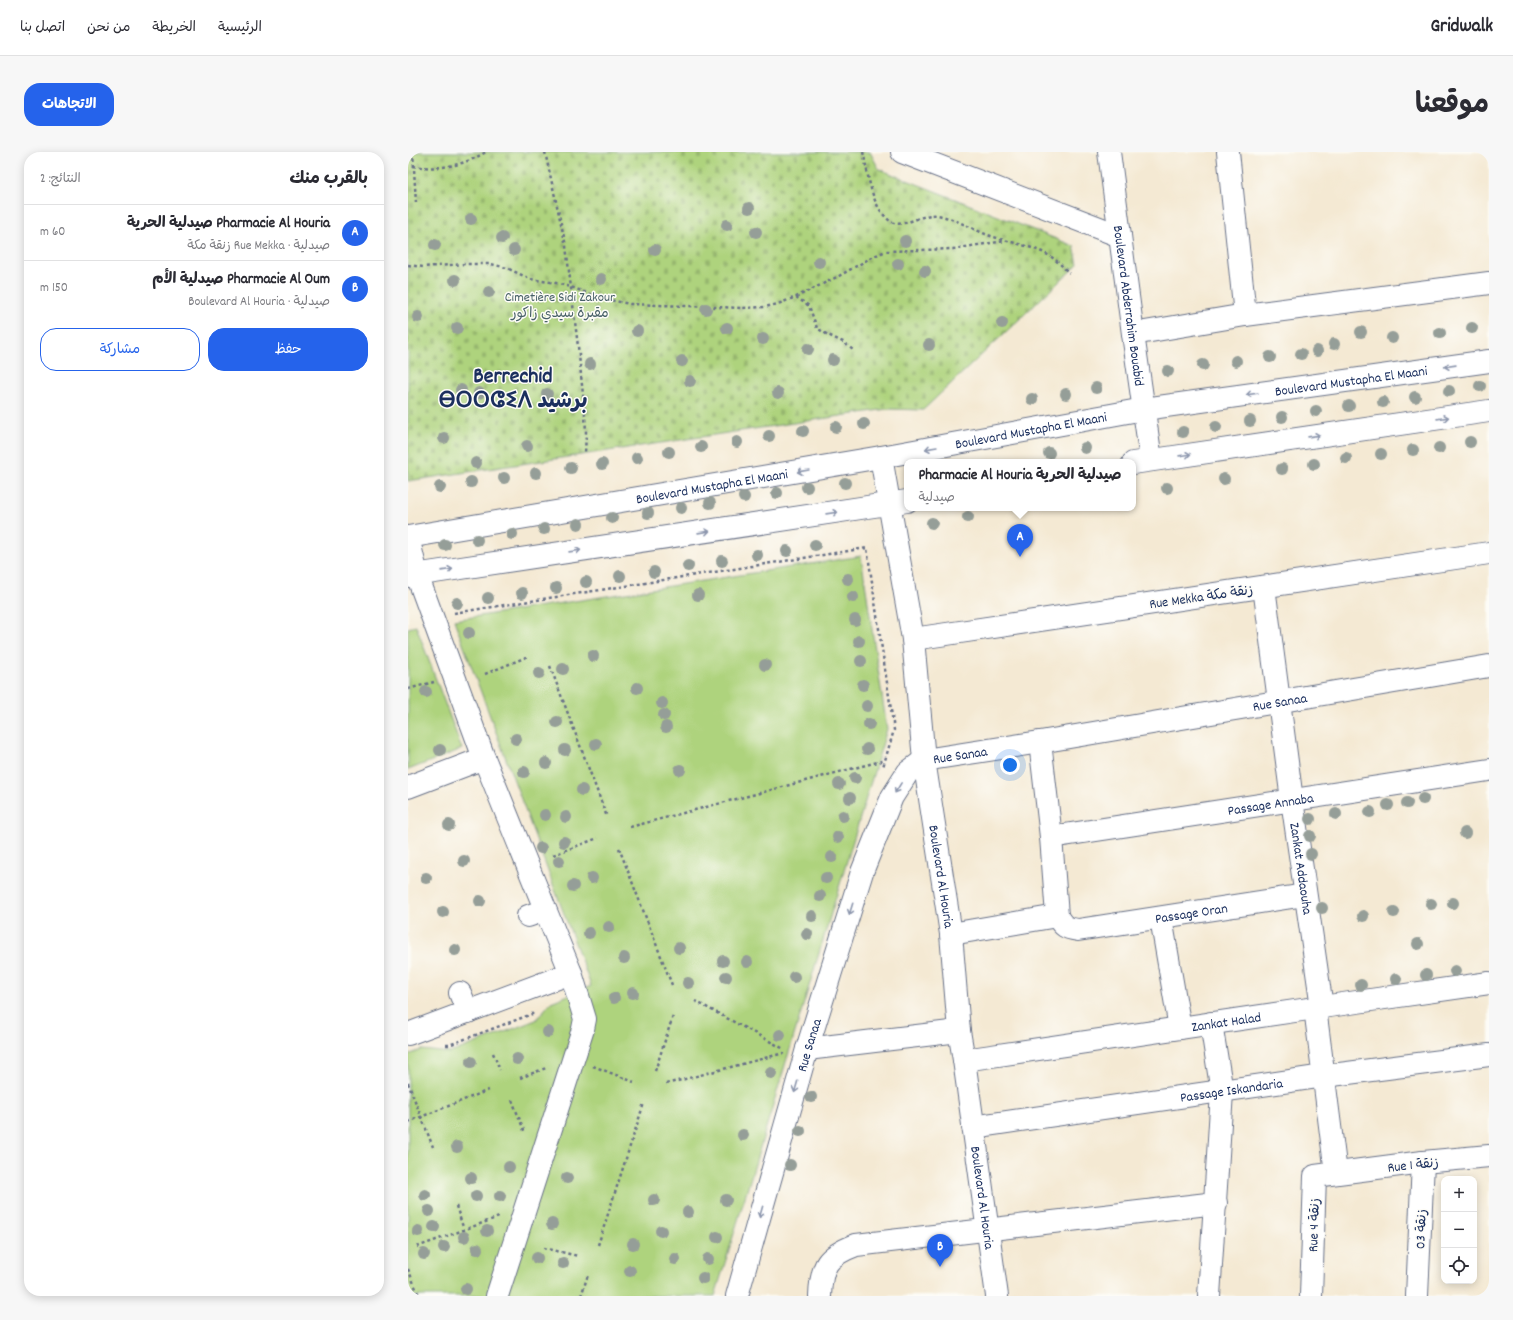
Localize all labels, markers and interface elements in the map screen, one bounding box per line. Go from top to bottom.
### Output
text: Gridwalk [1431,14,1493,41]
text: اتصل بنا [20,18,65,38]
text: من نحن [87,18,130,38]
text: الخريطة [152,18,196,38]
text: الرئيسية [218,18,262,38]
button: الاتجاهات [24,83,114,126]
text: موقعنا [1415,87,1489,127]
text: بالقرب منك [290,168,368,192]
text: النتائج: 2 [40,170,81,189]
text: Pharmacie Al Houria صيدلية الحرية [127,213,330,235]
text: 60 m [40,223,65,242]
text: A [351,223,359,242]
street label: Boulevard Abderrahim Bouabid [1107,224,1148,388]
text: صيدلية · Rue Mekka زنقة مكة [187,237,330,256]
text: Pharmacie Al Oum صيدلية الأم [152,269,330,291]
text: 150 m [40,279,68,298]
text: B [352,279,358,298]
park label: Cimetière Sidi Zakour مقبرة سيدي زاكور [505,288,616,324]
text: صيدلية · Boulevard Al Houria [188,293,330,312]
button: مشاركة [40,328,200,371]
button: حفظ [208,328,368,371]
district label: Berrechid ⴱⵔⵔⵛⵉⴷ برشيد [438,362,588,418]
street label: Boulevard Mustapha El Maani [1274,362,1429,403]
one-way arrow [1444,362,1457,370]
one-way arrow [1246,390,1259,398]
street label: Boulevard Mustapha El Maani [954,408,1109,455]
one-way arrow [1436,414,1449,422]
one-way arrow [1307,432,1320,440]
one-way arrow [925,444,938,452]
one-way arrow [1178,451,1191,459]
popup [904,459,1136,511]
street label: Boulevard Mustapha El Maani [635,465,790,510]
text: Pharmacie Al Houria صيدلية الحرية [918,465,1122,487]
one-way arrow [797,467,810,475]
text: صيدلية [918,489,955,508]
one-way arrow [825,509,838,517]
pin: A [1007,524,1033,557]
one-way arrow [697,528,710,536]
one-way arrow [568,547,581,555]
one-way arrow [440,566,453,574]
street label: Rue Mekka زنقة مكة [1148,581,1254,615]
street label: Rue Sanaa [1251,689,1309,718]
street label: Rue Sanaa [932,742,989,770]
your location [1000,755,1020,775]
one-way arrow [893,782,901,794]
street label: Passage Annaba [1226,789,1316,822]
street label: Zankat Addaouha [1283,821,1317,916]
street label: Boulevard Al Houria [922,824,958,930]
street label: Passage Oran [1154,899,1229,930]
one-way arrow [847,902,854,915]
street label: Zankat Halad [1190,1008,1263,1038]
street label: Rue Sanaa [793,1016,828,1074]
street label: Passage Iskandaria [1179,1074,1285,1109]
one-way arrow [792,1080,799,1093]
street label: Boulevard Al Houria [964,1145,998,1251]
street label: Rue 1 زنقة [1387,1153,1440,1179]
map controls [1441,1176,1477,1284]
button: + [1441,1176,1477,1212]
street label: Rue 4 زنقة [1304,1198,1326,1252]
one-way arrow [757,1205,764,1218]
street label: زنقة 03 [1411,1209,1433,1249]
button: − [1441,1212,1477,1248]
pin: B [927,1234,953,1267]
button: locate [1441,1248,1477,1284]

